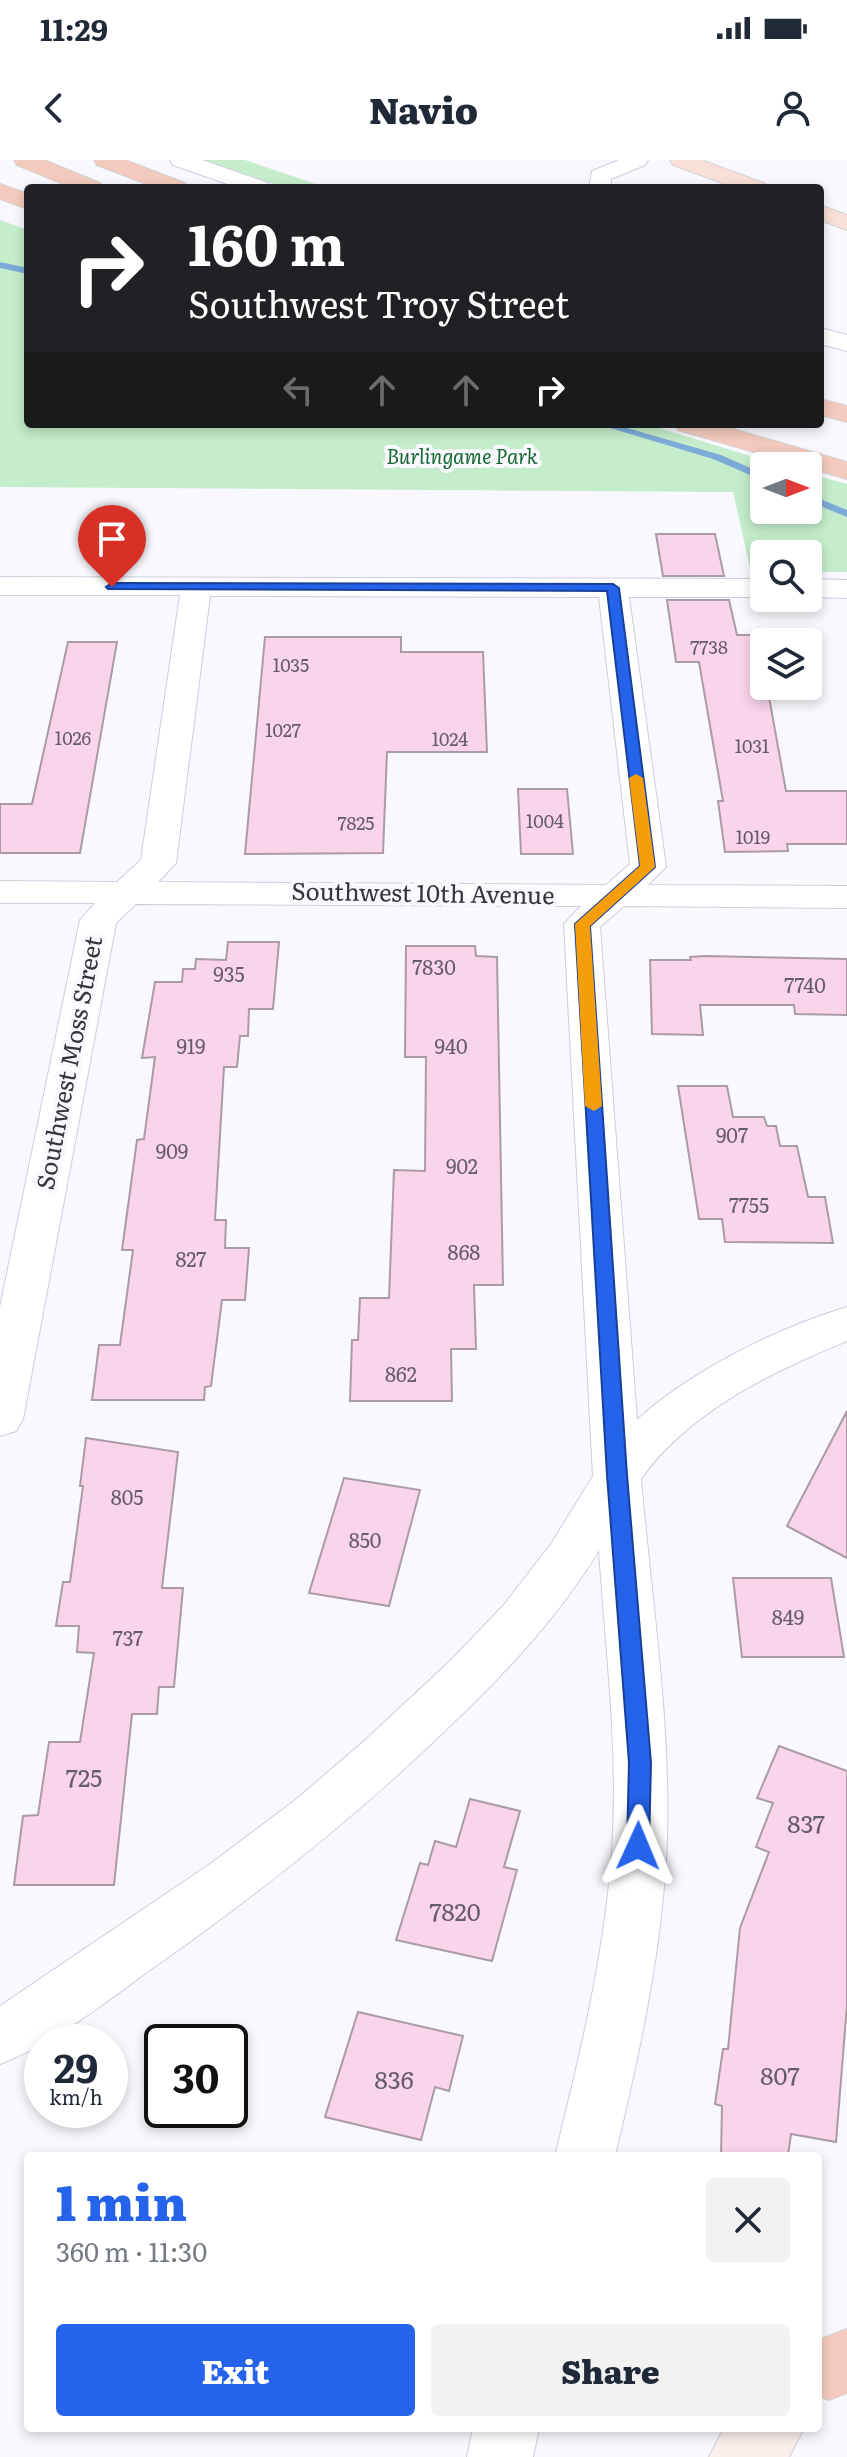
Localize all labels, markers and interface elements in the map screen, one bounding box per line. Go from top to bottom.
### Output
text: 11:29 [40,6,108,50]
text: Navio [369,82,478,135]
icon: back [32,86,76,130]
icon: person [771,86,815,130]
text: 160 m [188,200,345,283]
icon: right [56,216,160,320]
text: Southwest Troy Street [188,276,569,329]
icon: left [276,368,320,412]
icon: ahead [360,368,404,412]
icon: ahead [444,368,488,412]
icon: right [528,368,572,412]
park label: Burlingame Park [386,440,538,470]
north arrow [750,452,822,524]
map controls [750,452,822,700]
pin [78,505,146,587]
icon: arrive [90,517,134,561]
button: search [750,540,822,612]
button: layers [750,628,822,700]
house number: 7738 [690,633,728,660]
house number: 1035 [273,651,309,678]
house number: 1027 [265,716,301,743]
house number: 1026 [55,724,92,751]
house number: 1024 [432,725,468,752]
house number: 1031 [735,732,769,759]
house number: 1004 [526,807,564,834]
house number: 7825 [337,809,375,836]
house number: 1019 [736,823,770,850]
street label: Southwest 10th Avenue [291,872,555,911]
street label: Southwest Moss Street [26,933,109,1192]
house number: 7830 [412,951,456,981]
house number: 935 [213,958,245,988]
house number: 7740 [784,969,826,999]
house number: 919 [176,1030,206,1060]
house number: 940 [434,1030,468,1060]
house number: 907 [716,1119,748,1149]
house number: 909 [156,1135,188,1165]
house number: 902 [446,1150,478,1180]
house number: 7755 [729,1189,769,1219]
house number: 868 [448,1236,480,1266]
house number: 827 [176,1243,206,1273]
house number: 862 [385,1358,417,1388]
house number: 805 [111,1481,143,1511]
house number: 850 [349,1524,381,1554]
house number: 849 [772,1601,804,1631]
house number: 737 [113,1622,143,1652]
house number: 725 [66,1759,102,1794]
position arrow [596,1804,680,1888]
house number: 837 [787,1805,825,1840]
house number: 7820 [429,1893,481,1928]
speed limit sign: 30 [144,2024,248,2128]
text: 29 [54,2036,98,2095]
house number: 807 [760,2057,800,2092]
house number: 836 [374,2061,414,2096]
text: km/h [49,2081,103,2111]
text: 1 min [56,2165,187,2236]
button: close [706,2178,790,2262]
text: 360 m · 11:30 [56,2231,207,2270]
button: Exit [56,2324,415,2416]
button: Share [431,2324,790,2416]

